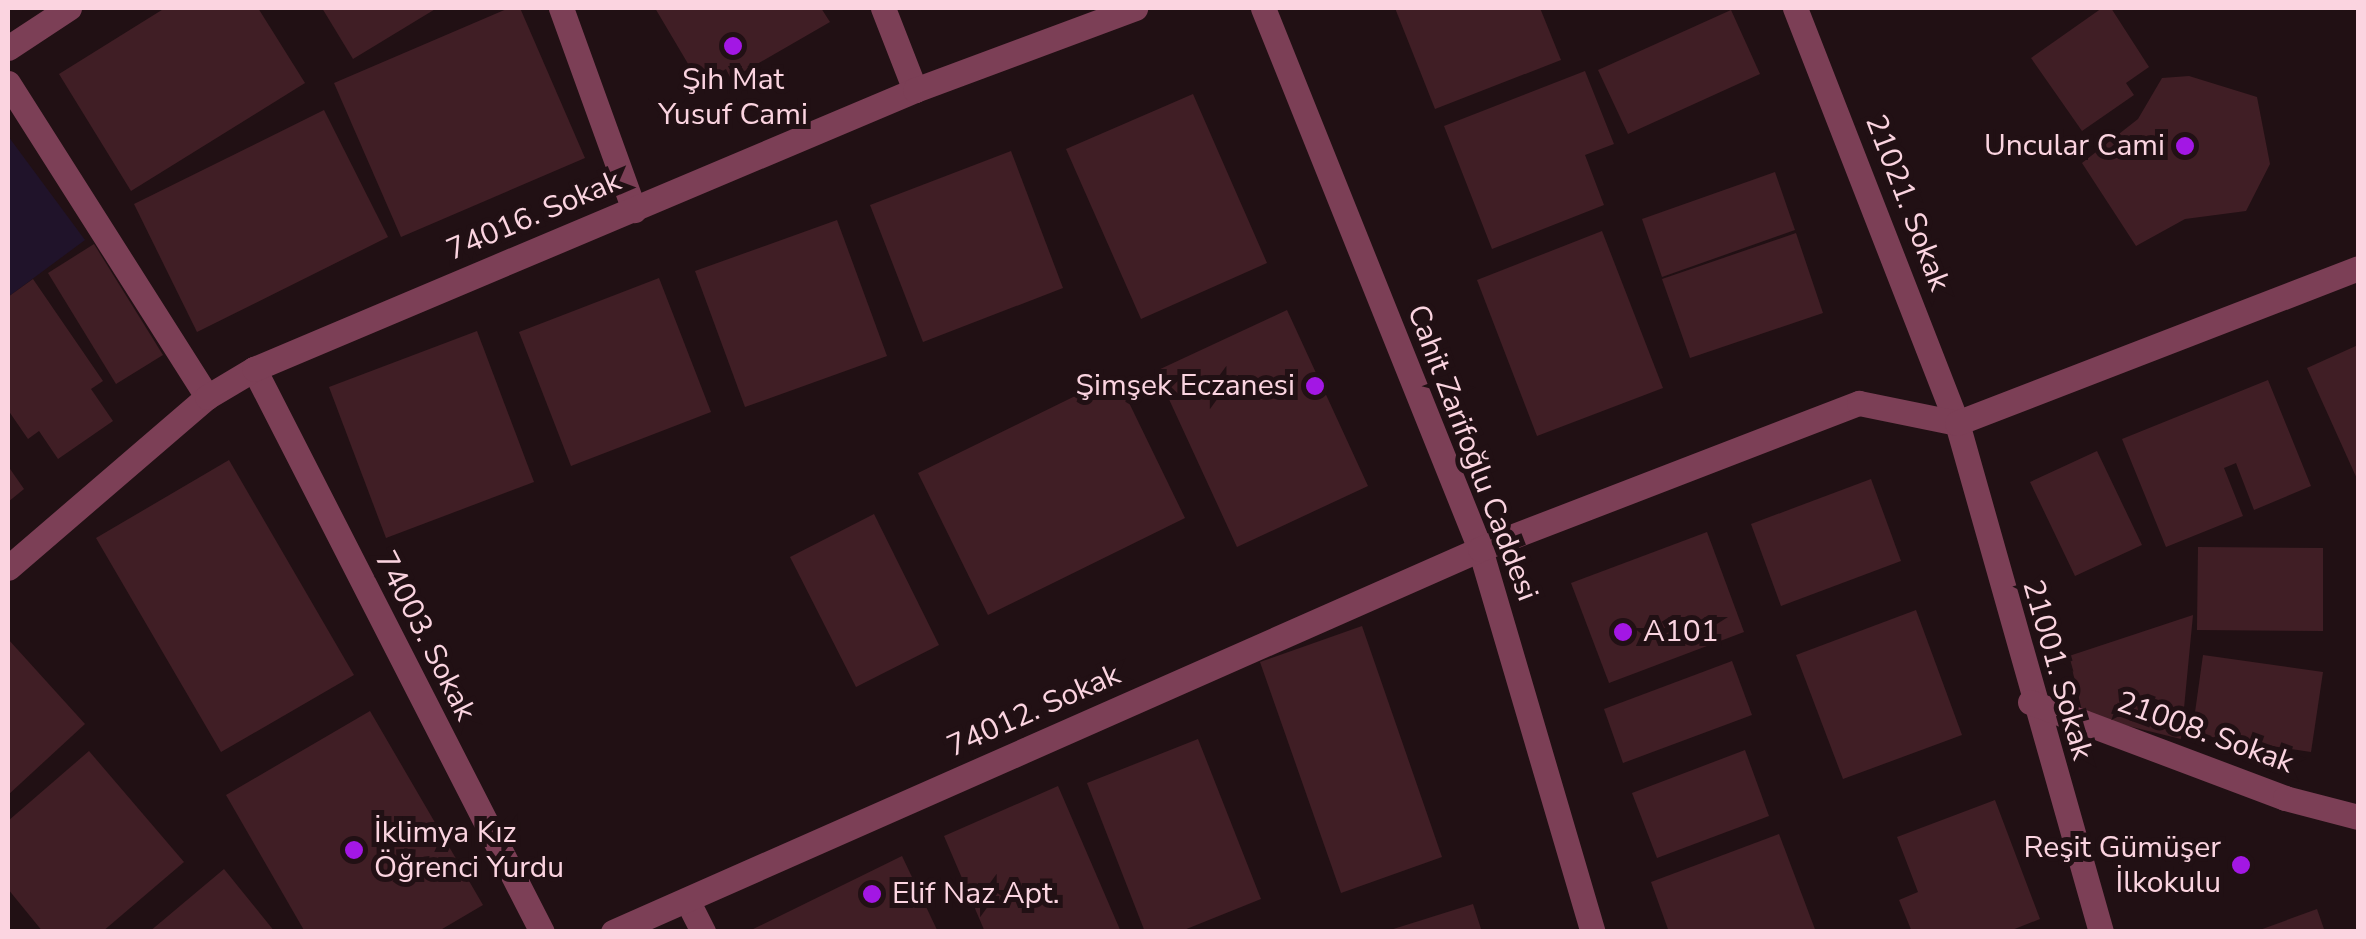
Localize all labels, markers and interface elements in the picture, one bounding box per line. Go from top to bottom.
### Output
marker: Şıh Mat Yusuf Cami [722,35,744,57]
place label: Şıh Mat Yusuf Cami [658,62,808,132]
street label: 21021. Sokak [1857,110,1957,296]
place label: Uncular Cami [1984,128,2165,164]
marker: Uncular Cami [2174,135,2196,157]
street label: 74016. Sokak [442,163,626,269]
street label: Cahit Zarifoğlu Caddesi [1399,300,1545,606]
place label: Şimşek Eczanesi [1076,368,1295,404]
marker: Şimşek Eczanesi [1304,375,1326,397]
street label: 74003. Sokak [367,545,483,727]
street label: 21001. Sokak [2014,576,2100,764]
place label: A101 [1643,614,1719,650]
marker: A101 [1612,621,1634,643]
street label: 74012. Sokak [942,657,1126,765]
street label: 21008. Sokak [2112,684,2298,782]
place label: İklimya Kız Öğrenci Yurdu [374,815,564,886]
place label: Reşit Gümüşer İlkokulu [2023,830,2221,900]
marker: İklimya Kız Öğrenci Yurdu [343,839,365,861]
marker: Reşit Gümüşer İlkokulu [2230,854,2252,876]
place label: Elif Naz Apt. [892,876,1060,912]
marker: Elif Naz Apt. [861,883,883,905]

